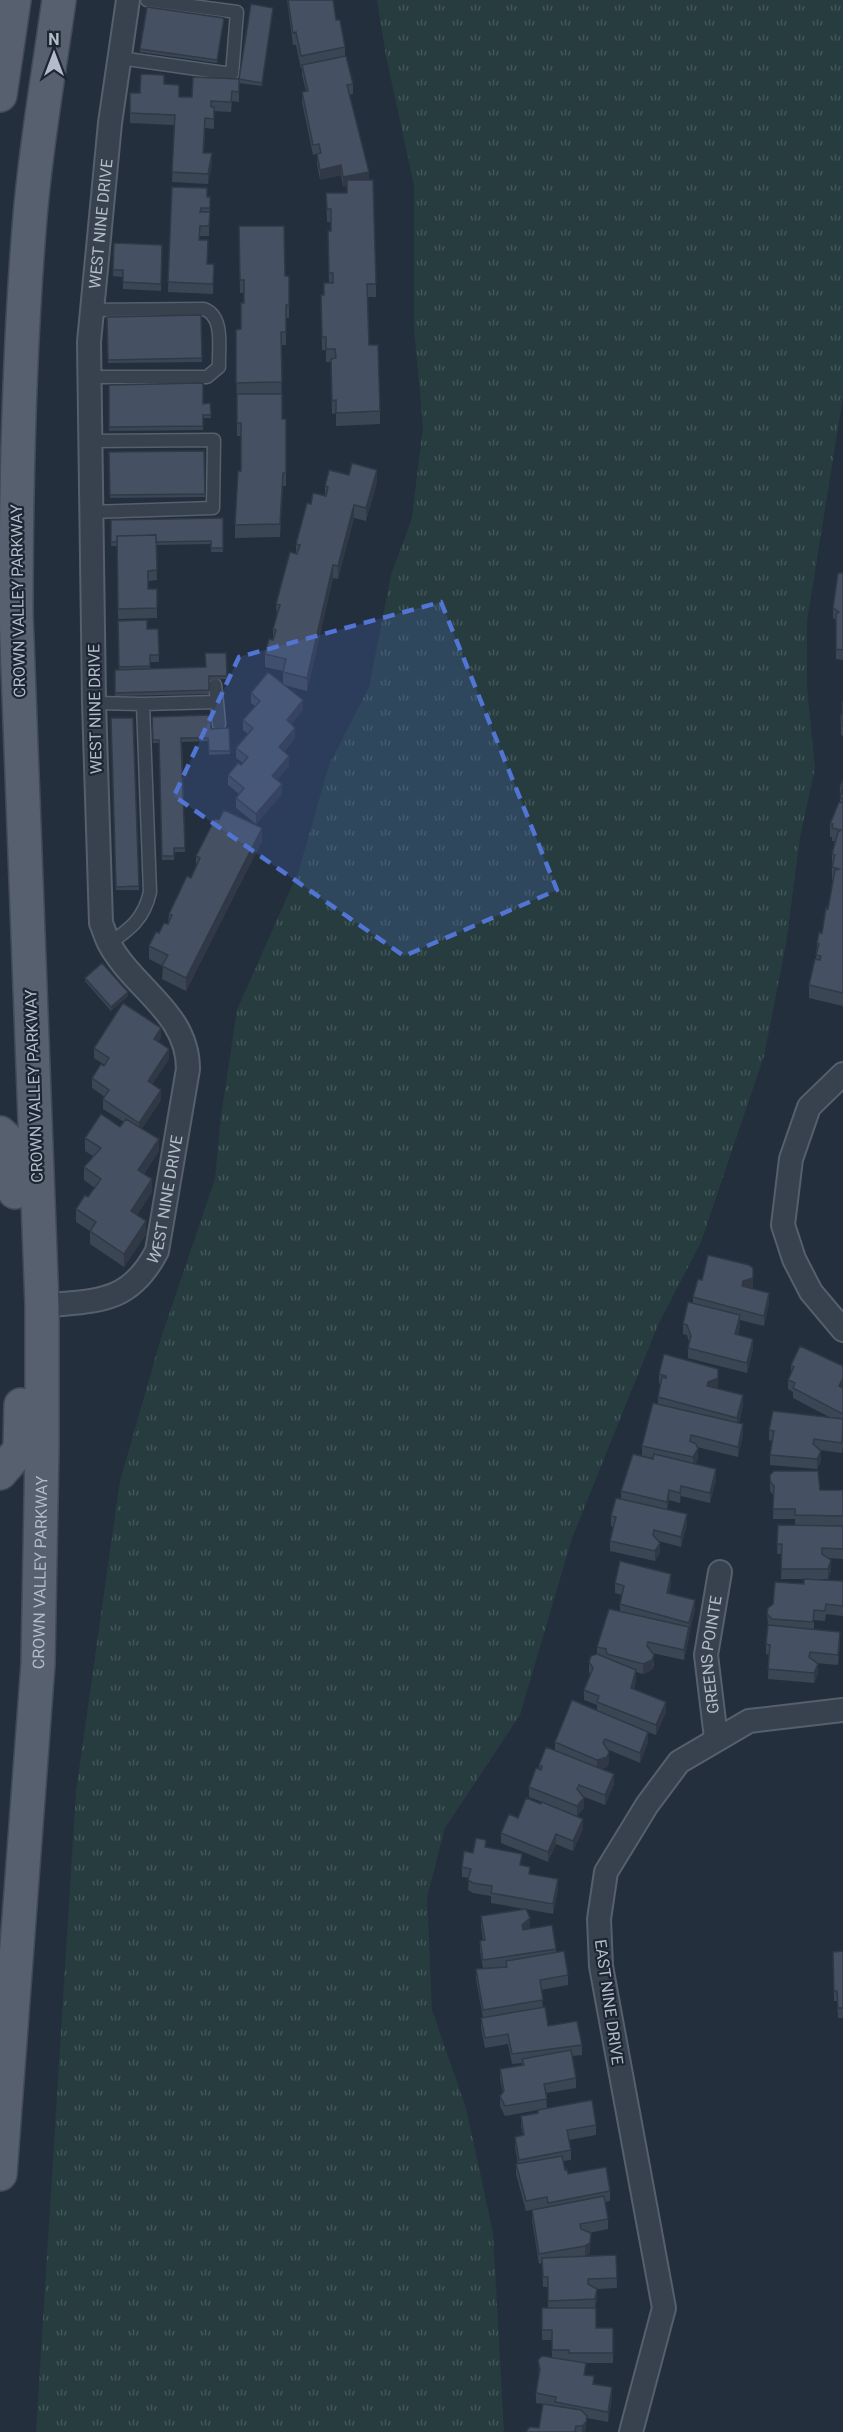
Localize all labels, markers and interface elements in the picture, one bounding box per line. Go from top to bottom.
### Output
north arrow [24,24,84,84]
text: N [48,30,60,49]
street label: WEST NINE DRIVE [85,158,116,289]
street label: CROWN VALLEY PARKWAY [7,504,29,698]
street label: WEST NINE DRIVE [84,644,106,774]
street label: CROWN VALLEY PARKWAY [21,989,47,1183]
street label: WEST NINE DRIVE [142,1134,186,1267]
street label: CROWN VALLEY PARKWAY [28,1475,51,1669]
street label: GREENS POINTE [696,1594,725,1715]
street label: EAST NINE DRIVE [591,1938,627,2066]

